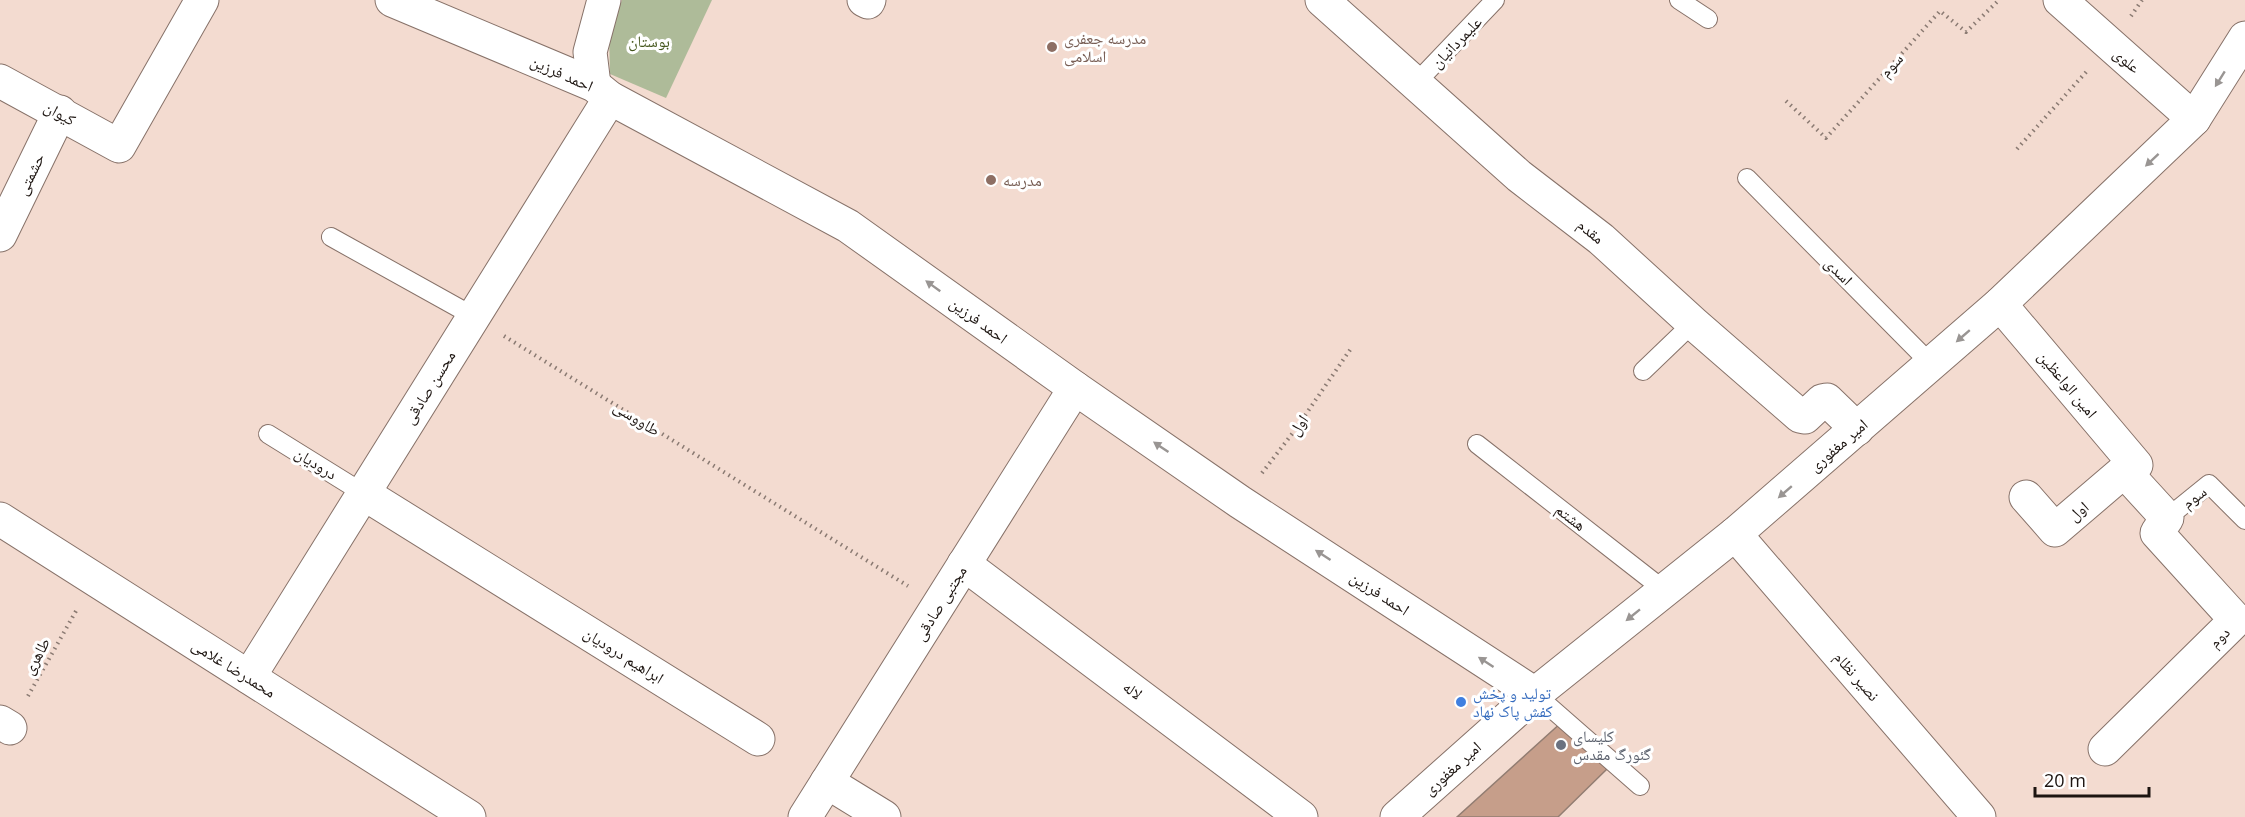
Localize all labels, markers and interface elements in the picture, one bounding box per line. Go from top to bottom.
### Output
street label: علیمردانیان [1426,11,1486,73]
place label: مدرسه جعفری اسلامی [1064,27,1146,67]
park label: بوستان [628,30,670,52]
marker: مدرسه جعفری اسلامی [1045,40,1059,54]
street label: علوی [2109,42,2145,78]
street label: سوم [1874,48,1908,82]
street label: احمد فرزین [527,49,597,97]
one-way arrow [2214,71,2225,87]
street label: کیوان [40,95,80,131]
street label: حشمتی [10,149,50,199]
one-way arrow [2144,153,2159,167]
place label: مدرسه [1003,169,1042,191]
marker: مدرسه [984,173,998,187]
street label: مقدم [1573,213,1609,249]
street label: اسدی [1820,252,1858,290]
one-way arrow [925,281,940,293]
street label: احمد فرزین [946,292,1012,348]
one-way arrow [1956,329,1971,342]
street label: امین الواعظین [2033,345,2103,423]
street label: محسن صادقی [398,346,460,428]
street label: طاووسی [609,395,665,441]
street label: اول [1283,410,1313,440]
street label: امیر مغفوری [1804,413,1872,477]
one-way arrow [1153,441,1169,453]
street label: درودیان [291,442,341,484]
street label: سوم [2177,480,2211,514]
one-way arrow [1777,485,1792,498]
street label: اول [2063,496,2093,526]
street label: هشتم [1551,498,1591,536]
one-way arrow [1315,550,1331,561]
street label: مجتبی صادقی [908,561,972,645]
street label: احمد فرزین [1346,566,1414,620]
one-way arrow [1625,608,1641,621]
street label: دوم [2203,621,2235,653]
street label: ابراهیم درودیان [580,622,668,688]
street label: محمدرضا غلامی [188,633,280,703]
street label: طاهری [17,634,55,678]
street label: نصیر نظام [1829,646,1885,706]
one-way arrow [1478,656,1494,667]
street label: لاله [1119,676,1147,704]
place label: تولید و پخش کفش پاک نهاد [1473,682,1553,722]
marker: تولید و پخش کفش پاک نهاد [1454,695,1468,709]
place label: کلیسای گئورگ مقدس [1573,725,1651,765]
street label: امیر مغفوری [1418,736,1486,800]
marker: کلیسای گئورگ مقدس [1554,738,1568,752]
scale bar [2035,760,2149,798]
text: 20 m [2044,768,2086,792]

